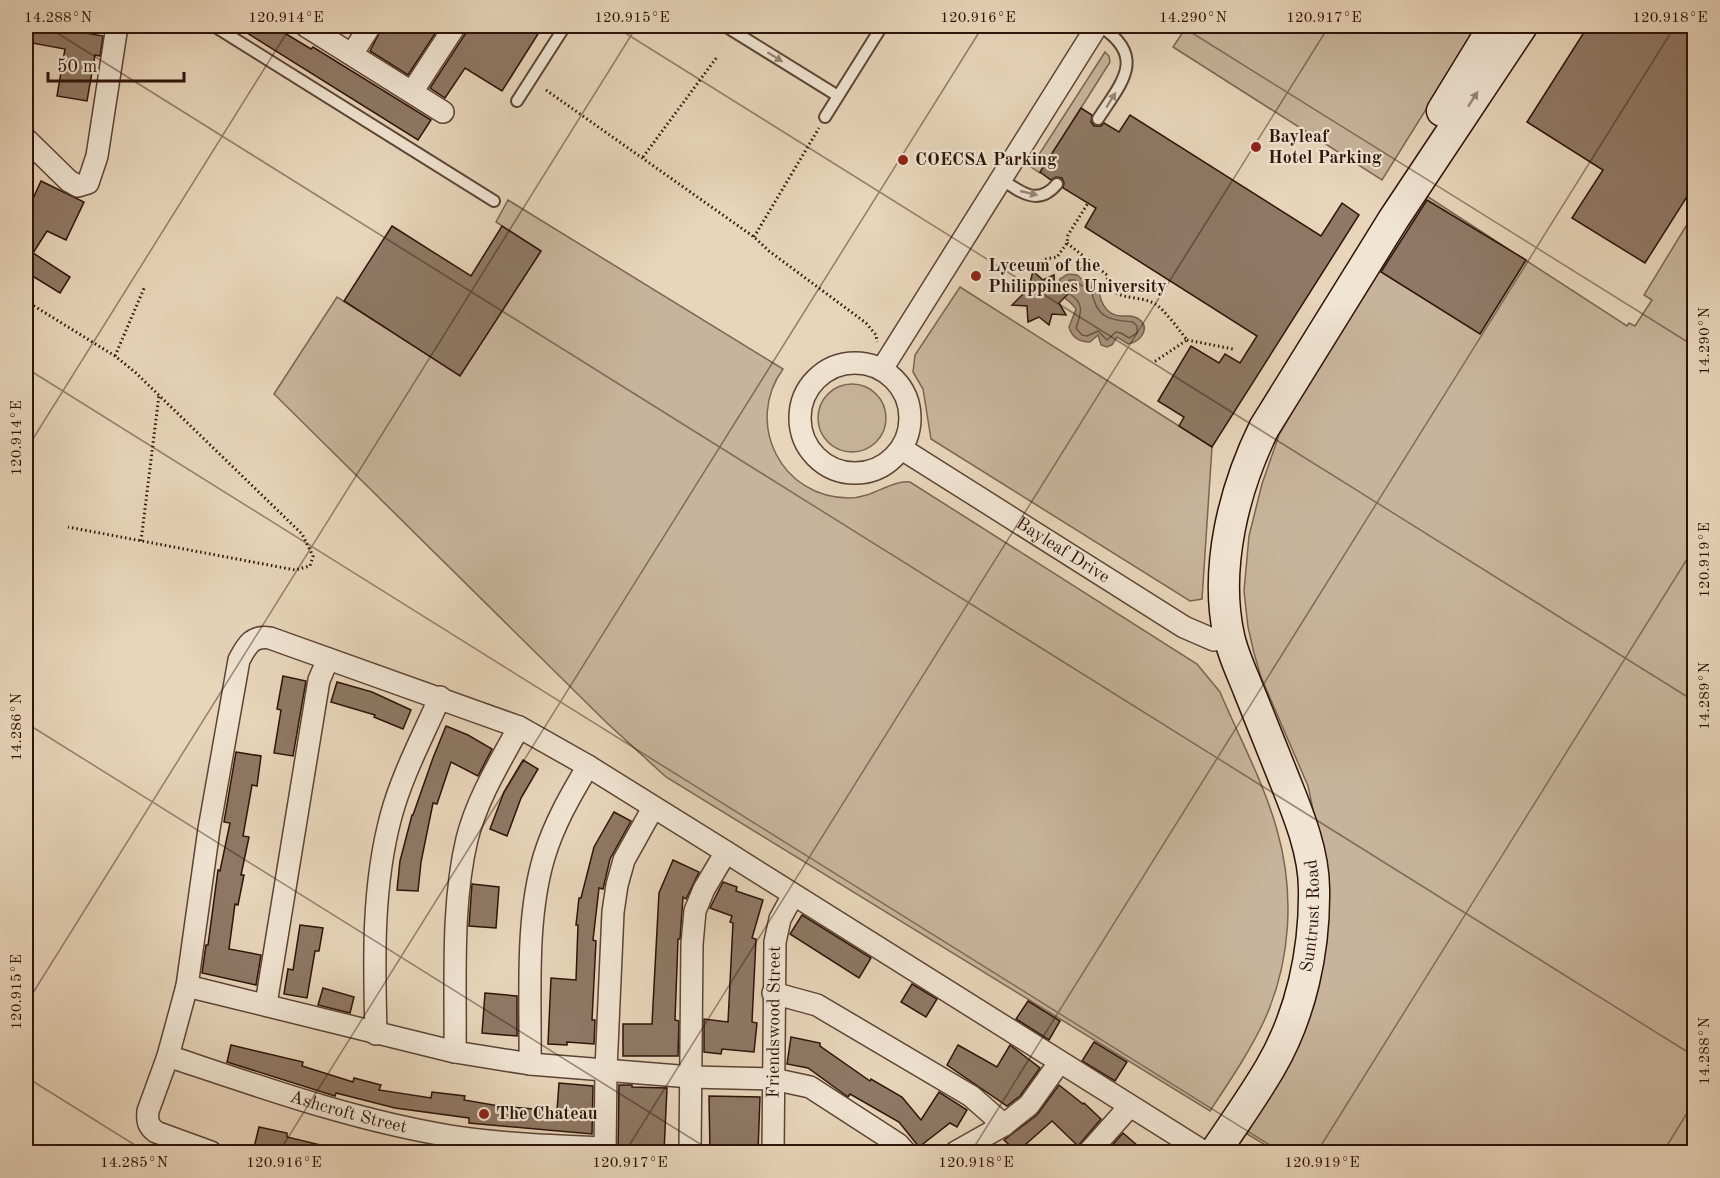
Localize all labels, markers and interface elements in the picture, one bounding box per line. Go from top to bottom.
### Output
text: 14.288°N [24,11,92,26]
text: 120.914°E [248,11,324,26]
text: 120.915°E [594,11,670,26]
text: 120.916°E [940,11,1016,26]
text: 14.290°N [1159,11,1227,26]
text: 120.917°E [1286,11,1362,26]
text: 120.918°E [1632,11,1708,26]
scale bar [48,45,184,83]
one-way arrow [767,51,783,62]
text: 50 m [57,58,97,76]
one-way arrow [1467,91,1478,107]
one-way arrow [1105,92,1116,108]
place label: Bayleaf Hotel Parking [1268,128,1382,167]
marker: Bayleaf Hotel Parking [1249,140,1263,154]
place label: COECSA Parking [915,151,1057,169]
marker: COECSA Parking [896,153,910,167]
one-way arrow [1020,189,1038,199]
place label: Lyceum of the Philippines University [988,257,1167,296]
marker: Lyceum of the Philippines University [969,269,983,283]
text: 14.290°N [1698,307,1713,375]
text: 120.914°E [10,400,25,476]
street label: Bayleaf Drive [1013,514,1113,587]
text: 120.919°E [1698,522,1713,598]
text: 14.289°N [1698,662,1713,730]
text: 14.286°N [10,693,25,761]
street label: Suntrust Road [1297,858,1323,974]
street label: Friendswood Street [765,945,784,1099]
text: 120.915°E [10,954,25,1030]
text: 14.288°N [1698,1017,1713,1085]
street label: Ashcroft Street [288,1088,409,1137]
place label: The Chateau [496,1105,598,1123]
marker: The Chateau [477,1107,491,1121]
text: 14.285°N [100,1156,168,1171]
text: 120.916°E [246,1156,322,1171]
text: 120.917°E [592,1156,668,1171]
text: 120.918°E [938,1156,1014,1171]
text: 120.919°E [1284,1156,1360,1171]

